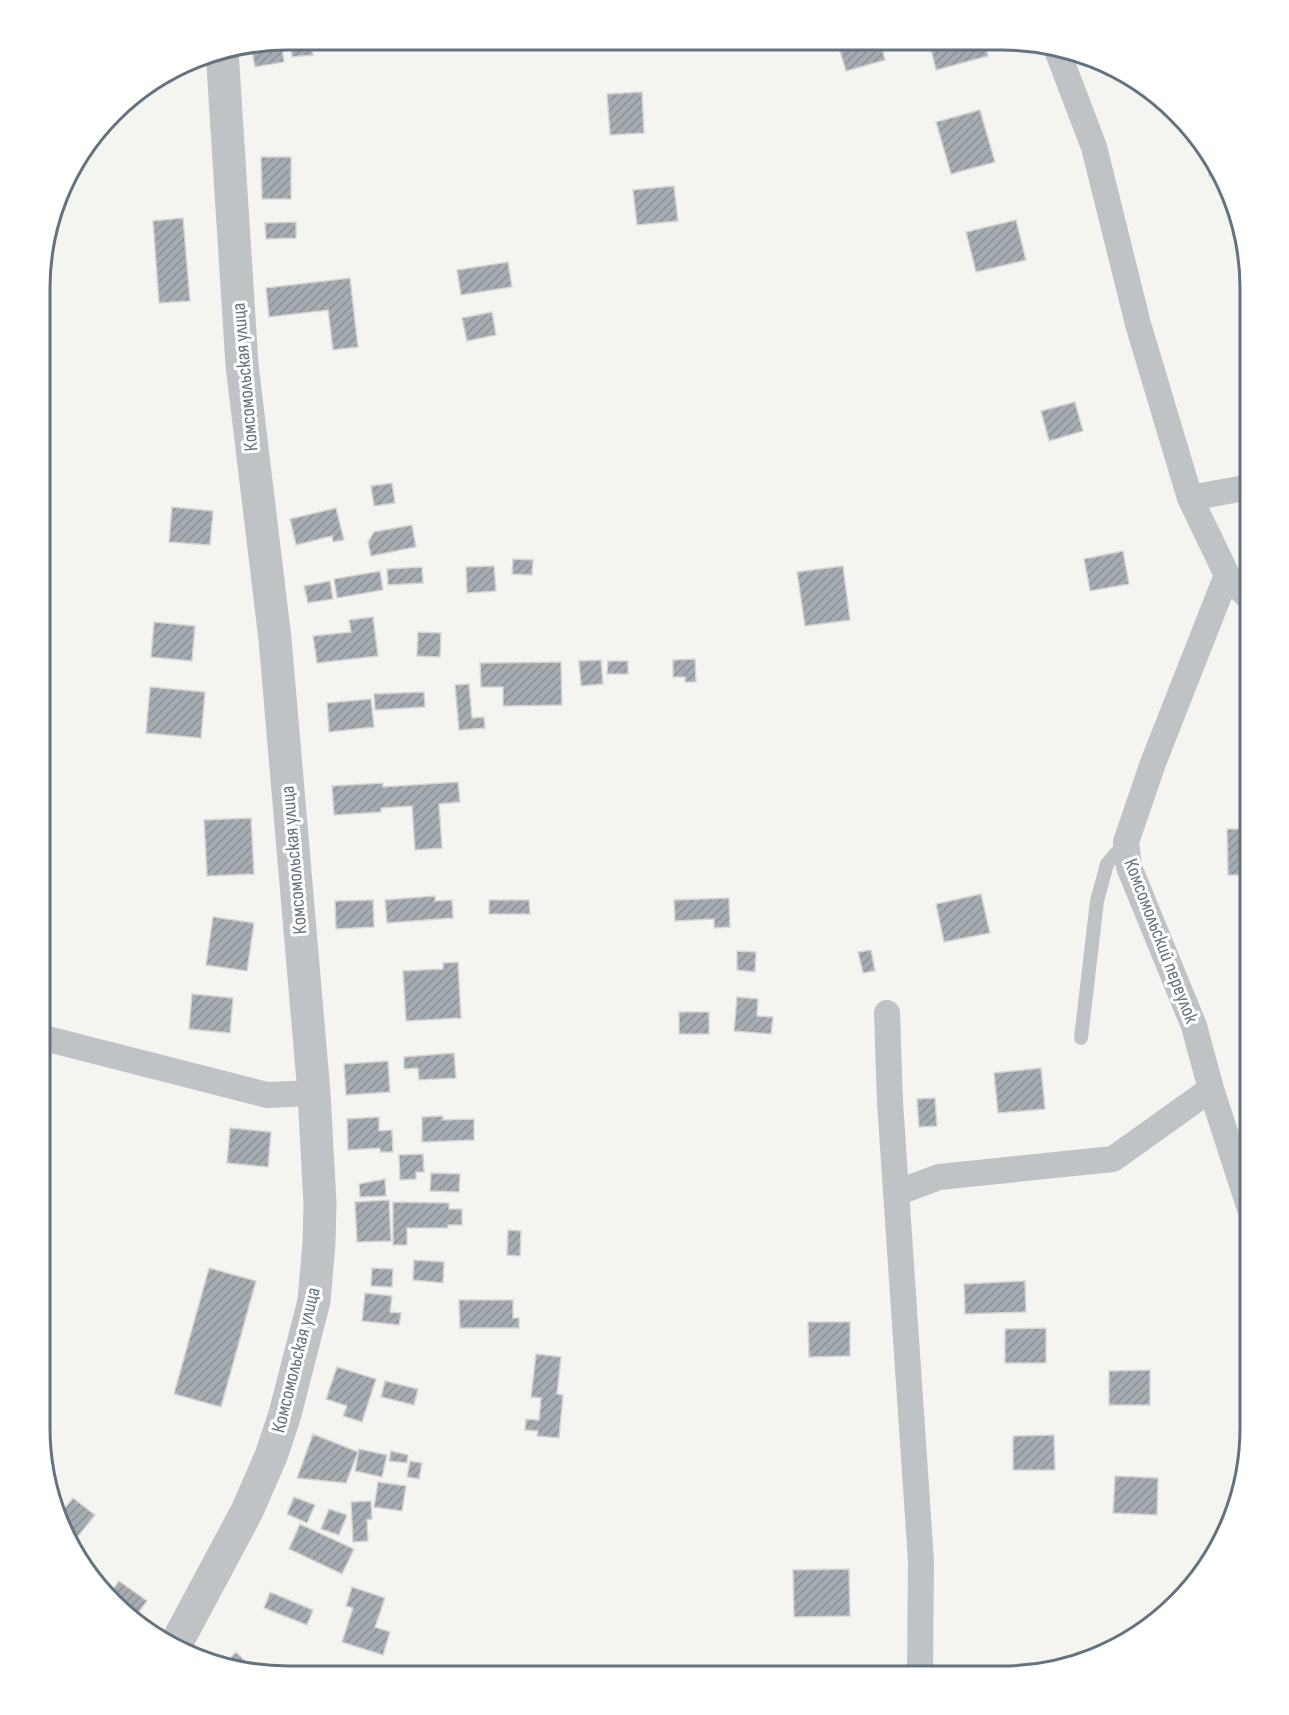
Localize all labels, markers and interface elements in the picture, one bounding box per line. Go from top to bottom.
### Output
street label: Комсомольская улица [227,302,263,452]
street label: Комсомольская улица [276,785,312,935]
street label: Комсомольский переулок [1119,855,1204,1027]
street label: Комсомольская улица [266,1285,326,1435]

